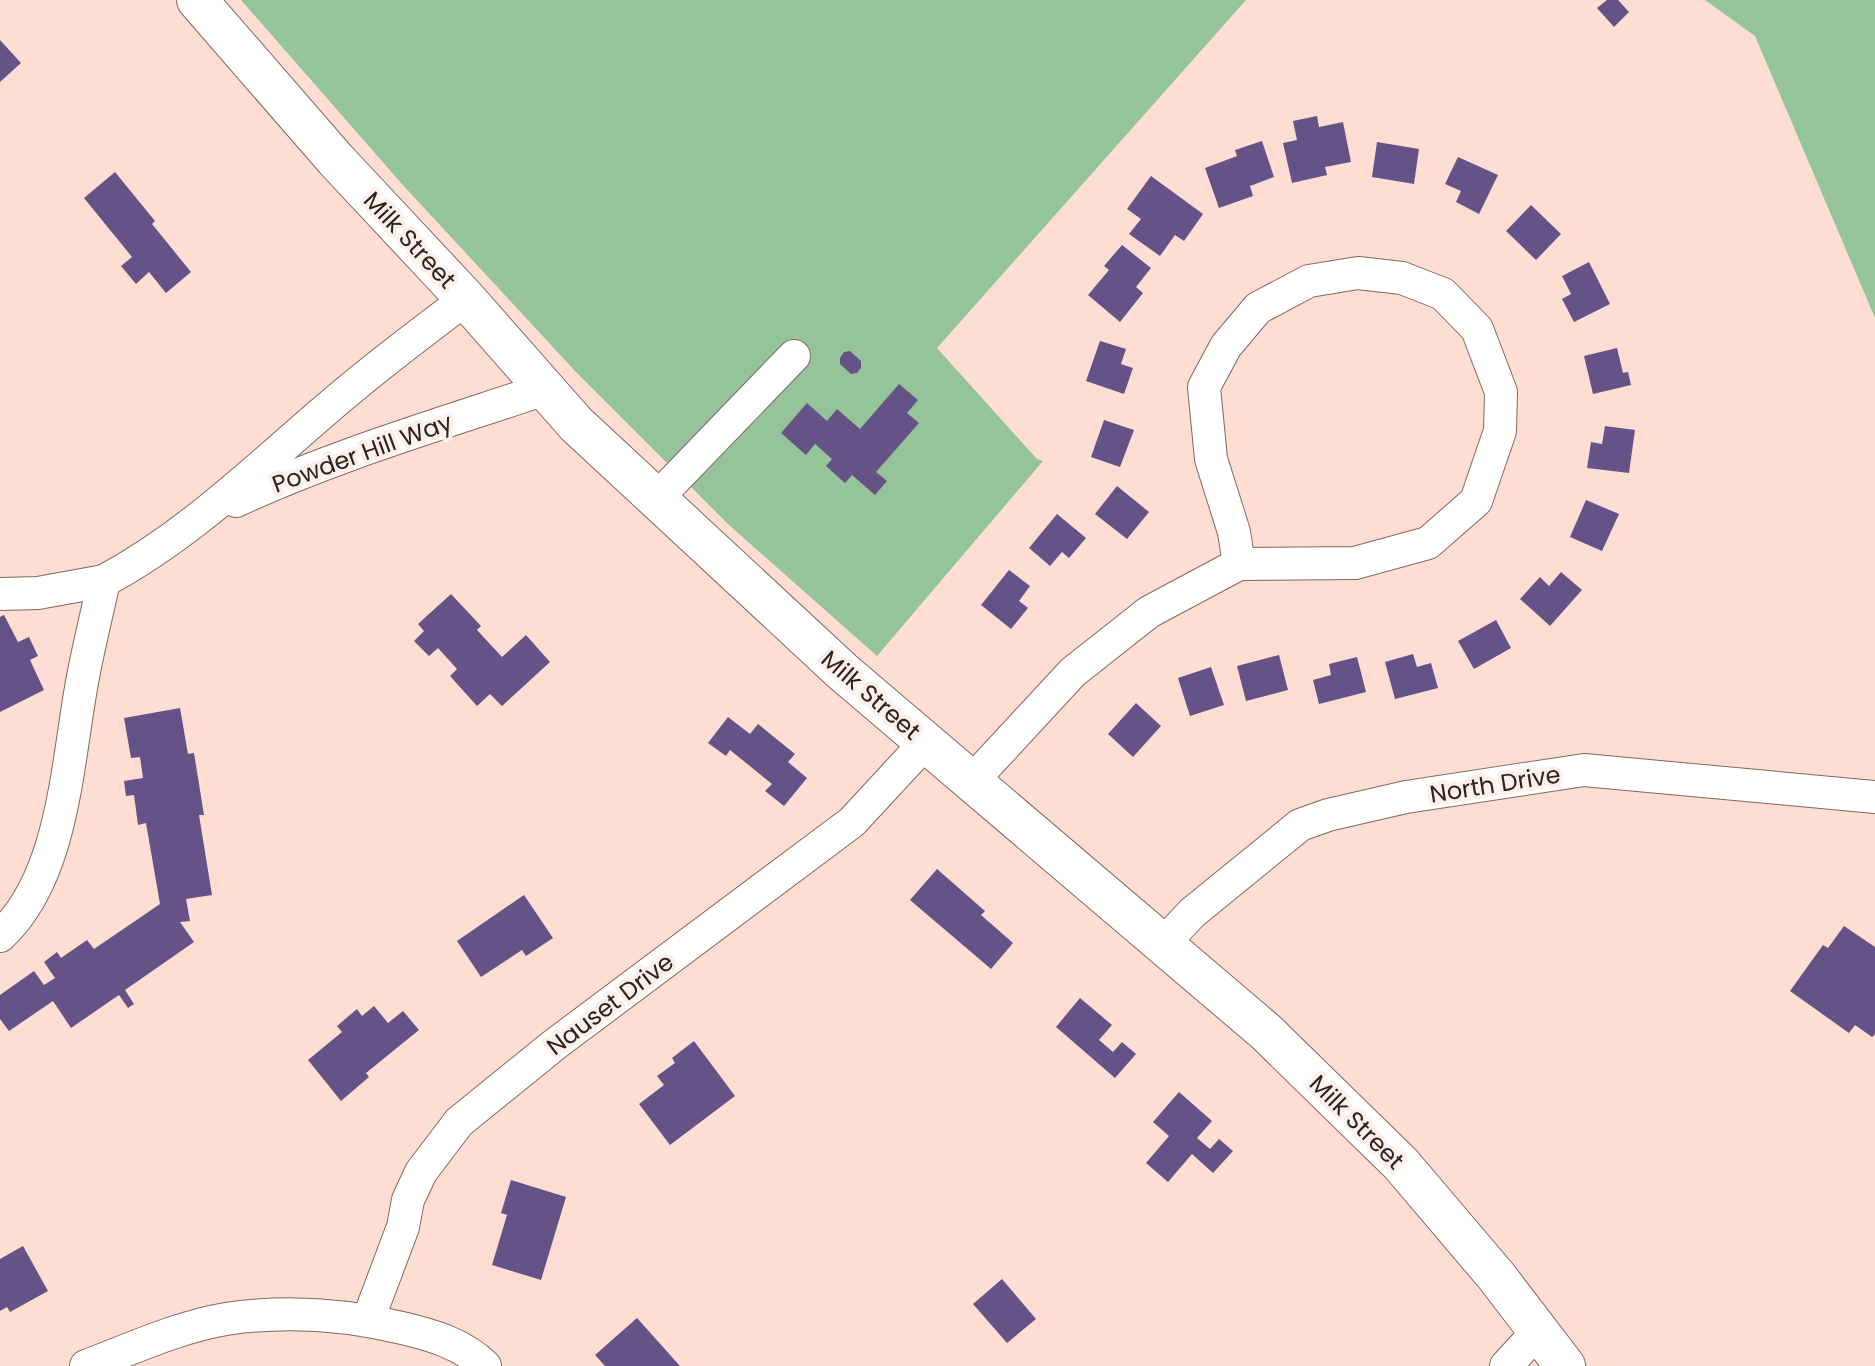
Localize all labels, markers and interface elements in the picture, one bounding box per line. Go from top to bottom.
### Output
street label: Milk Street [356,184,464,296]
street label: Powder Hill Way [267,405,457,501]
street label: Milk Street [814,643,928,747]
street label: North Drive [1427,757,1563,811]
street label: Nauset Drive [540,945,680,1063]
street label: Milk Street [1302,1067,1412,1177]

